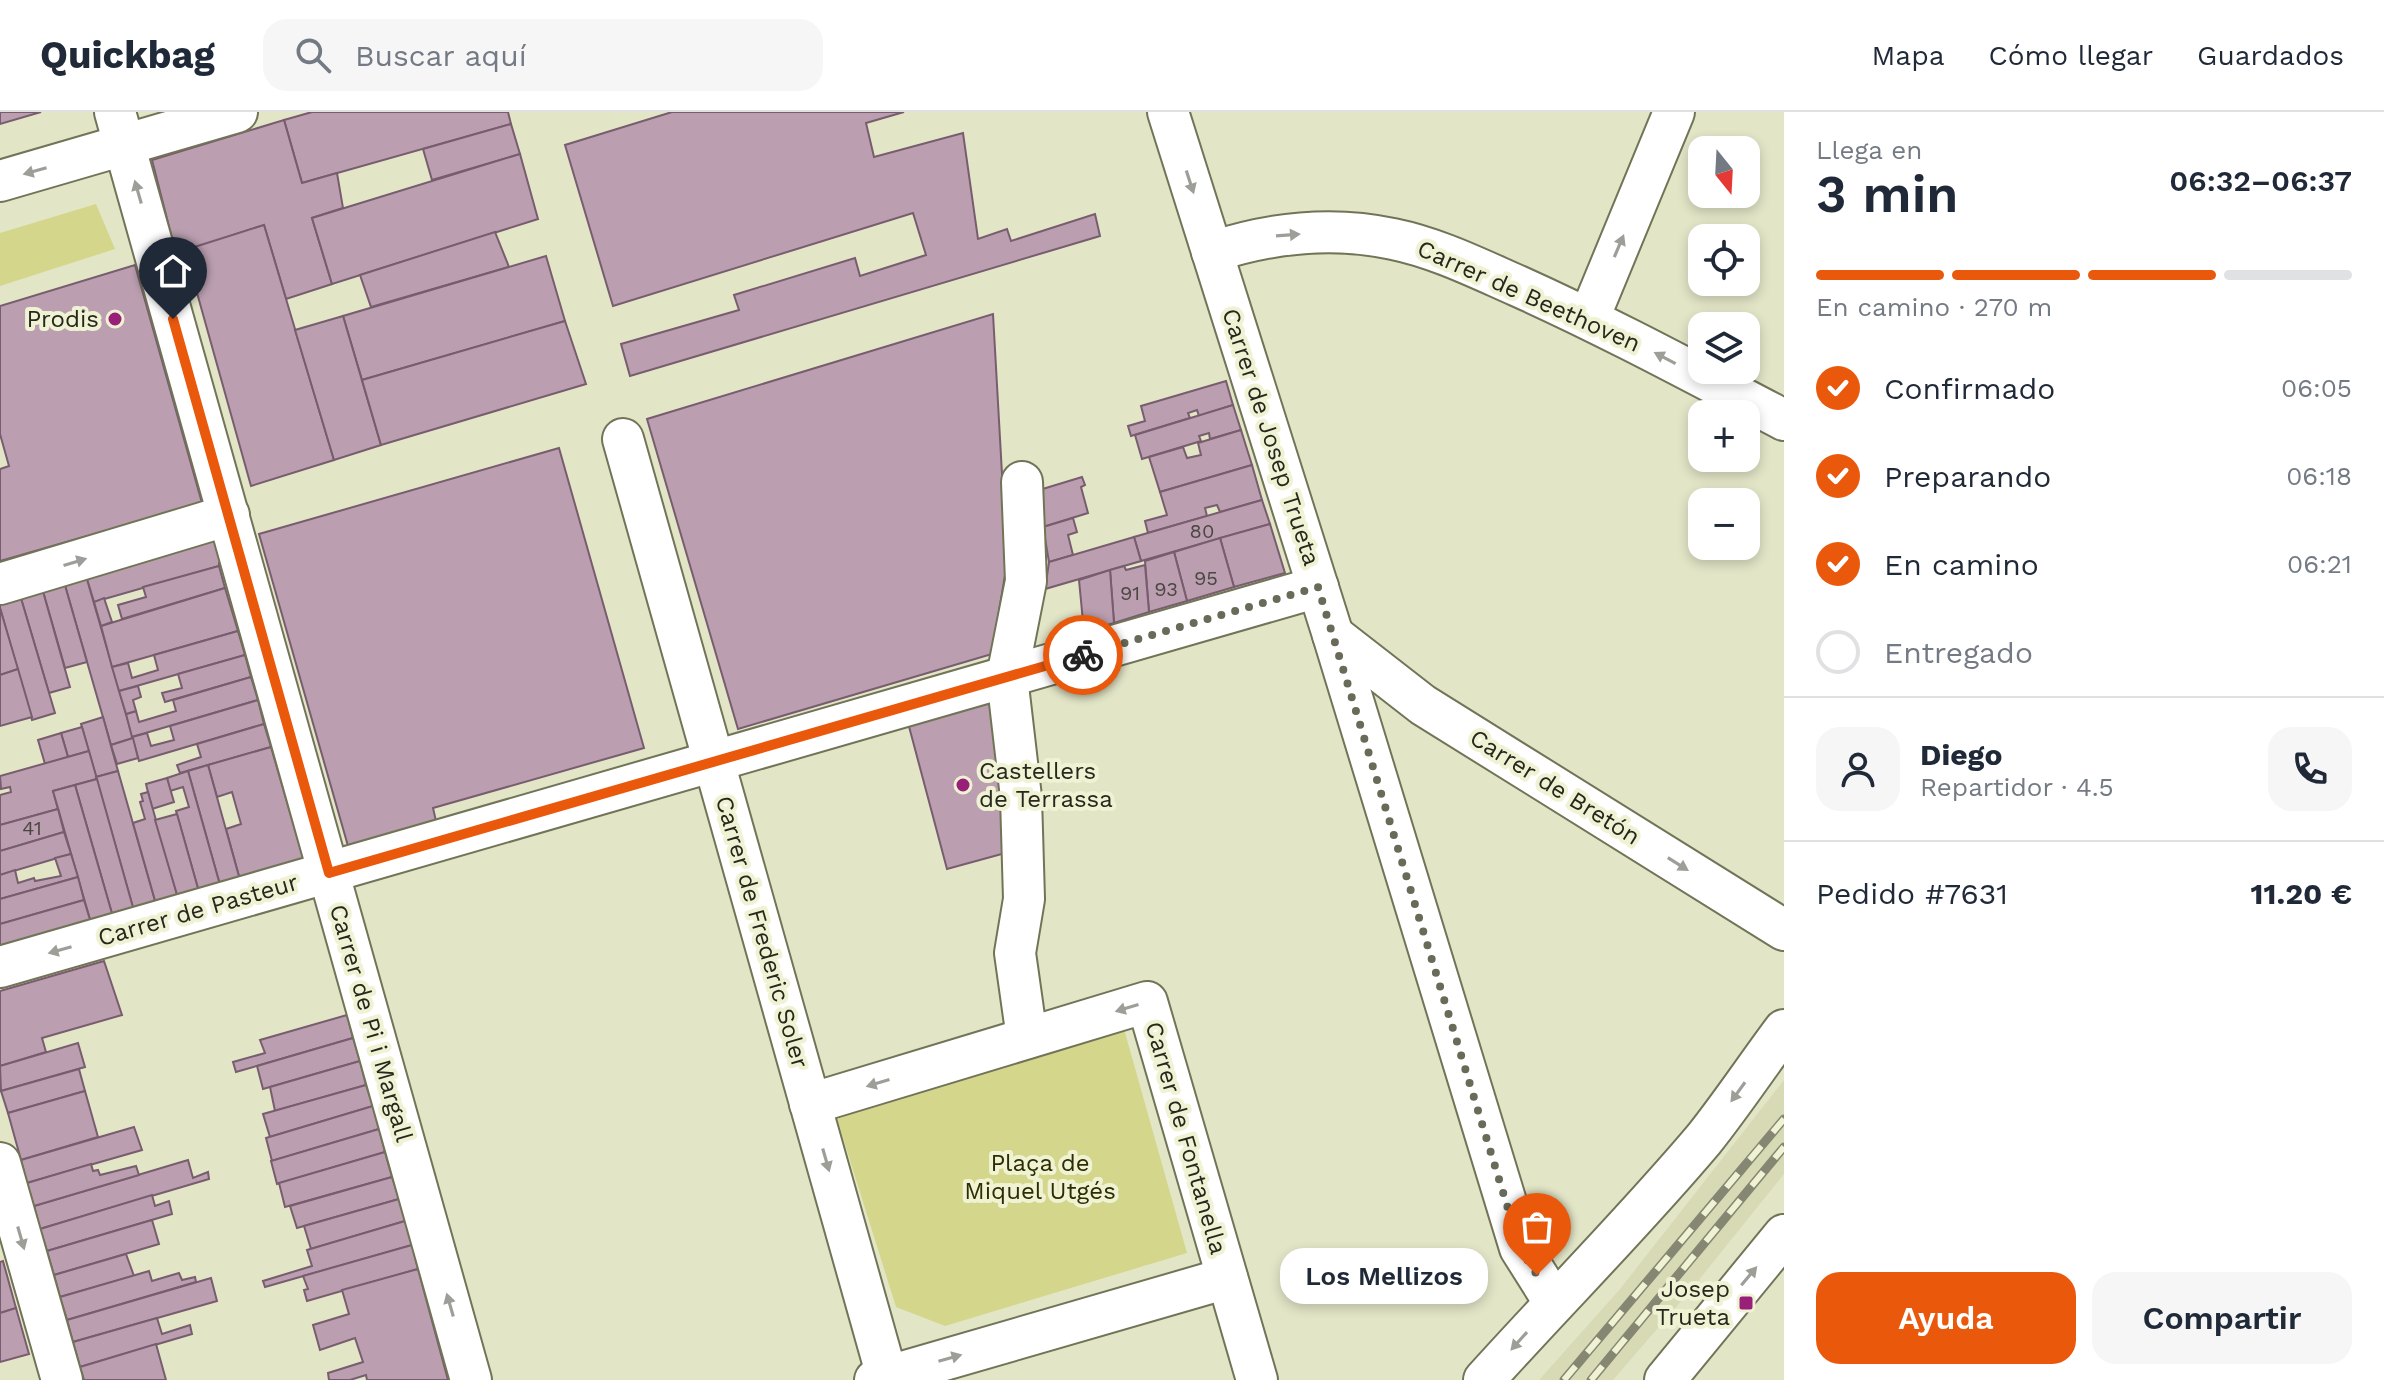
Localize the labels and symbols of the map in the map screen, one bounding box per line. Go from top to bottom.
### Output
north arrow [1688,136,1760,208]
one-way arrow [23,165,47,178]
one-way arrow [1184,170,1197,194]
one-way arrow [131,179,143,204]
one-way arrow [1276,228,1301,241]
street label: Carrer de Beethoven [1413,234,1645,358]
one-way arrow [1612,234,1625,257]
pin [139,237,207,319]
place label: Prodis [26,305,99,333]
street label: Carrer de Josep Trueta [1216,305,1326,569]
marker: Prodis [106,310,124,328]
one-way arrow [1654,351,1677,365]
house number: 80 [1190,519,1214,543]
one-way arrow [63,555,87,568]
house number: 95 [1194,566,1218,590]
house number: 93 [1154,577,1178,601]
house number: 91 [1120,581,1140,605]
courier [1043,615,1123,695]
street label: Carrer de Bretón [1465,723,1645,851]
place label: Castellers de Terrassa [979,757,1113,813]
marker: Castellers de Terrassa [954,776,972,794]
street label: Carrer de Frederic Soler [710,793,814,1072]
house number: 41 [22,816,42,840]
one-way arrow [1667,857,1689,871]
street label: Carrer de Pasteur [95,868,302,952]
street label: Carrer de Pi i Margall [324,901,418,1146]
one-way arrow [47,944,71,957]
one-way arrow [1115,1002,1139,1015]
street label: Carrer de Fontanella [1139,1018,1233,1258]
one-way arrow [866,1077,890,1090]
one-way arrow [1730,1082,1746,1103]
one-way arrow [820,1149,833,1173]
park label: Plaça de Miquel Utgés [964,1149,1116,1205]
pin [1503,1193,1571,1275]
one-way arrow [15,1226,28,1250]
callout: Los Mellizos [1281,1247,1489,1303]
one-way arrow [1741,1266,1757,1286]
place label: Josep Trueta [1655,1275,1730,1331]
one-way arrow [443,1292,456,1316]
marker: Josep Trueta [1737,1294,1755,1312]
one-way arrow [1511,1331,1528,1351]
one-way arrow [938,1351,962,1364]

